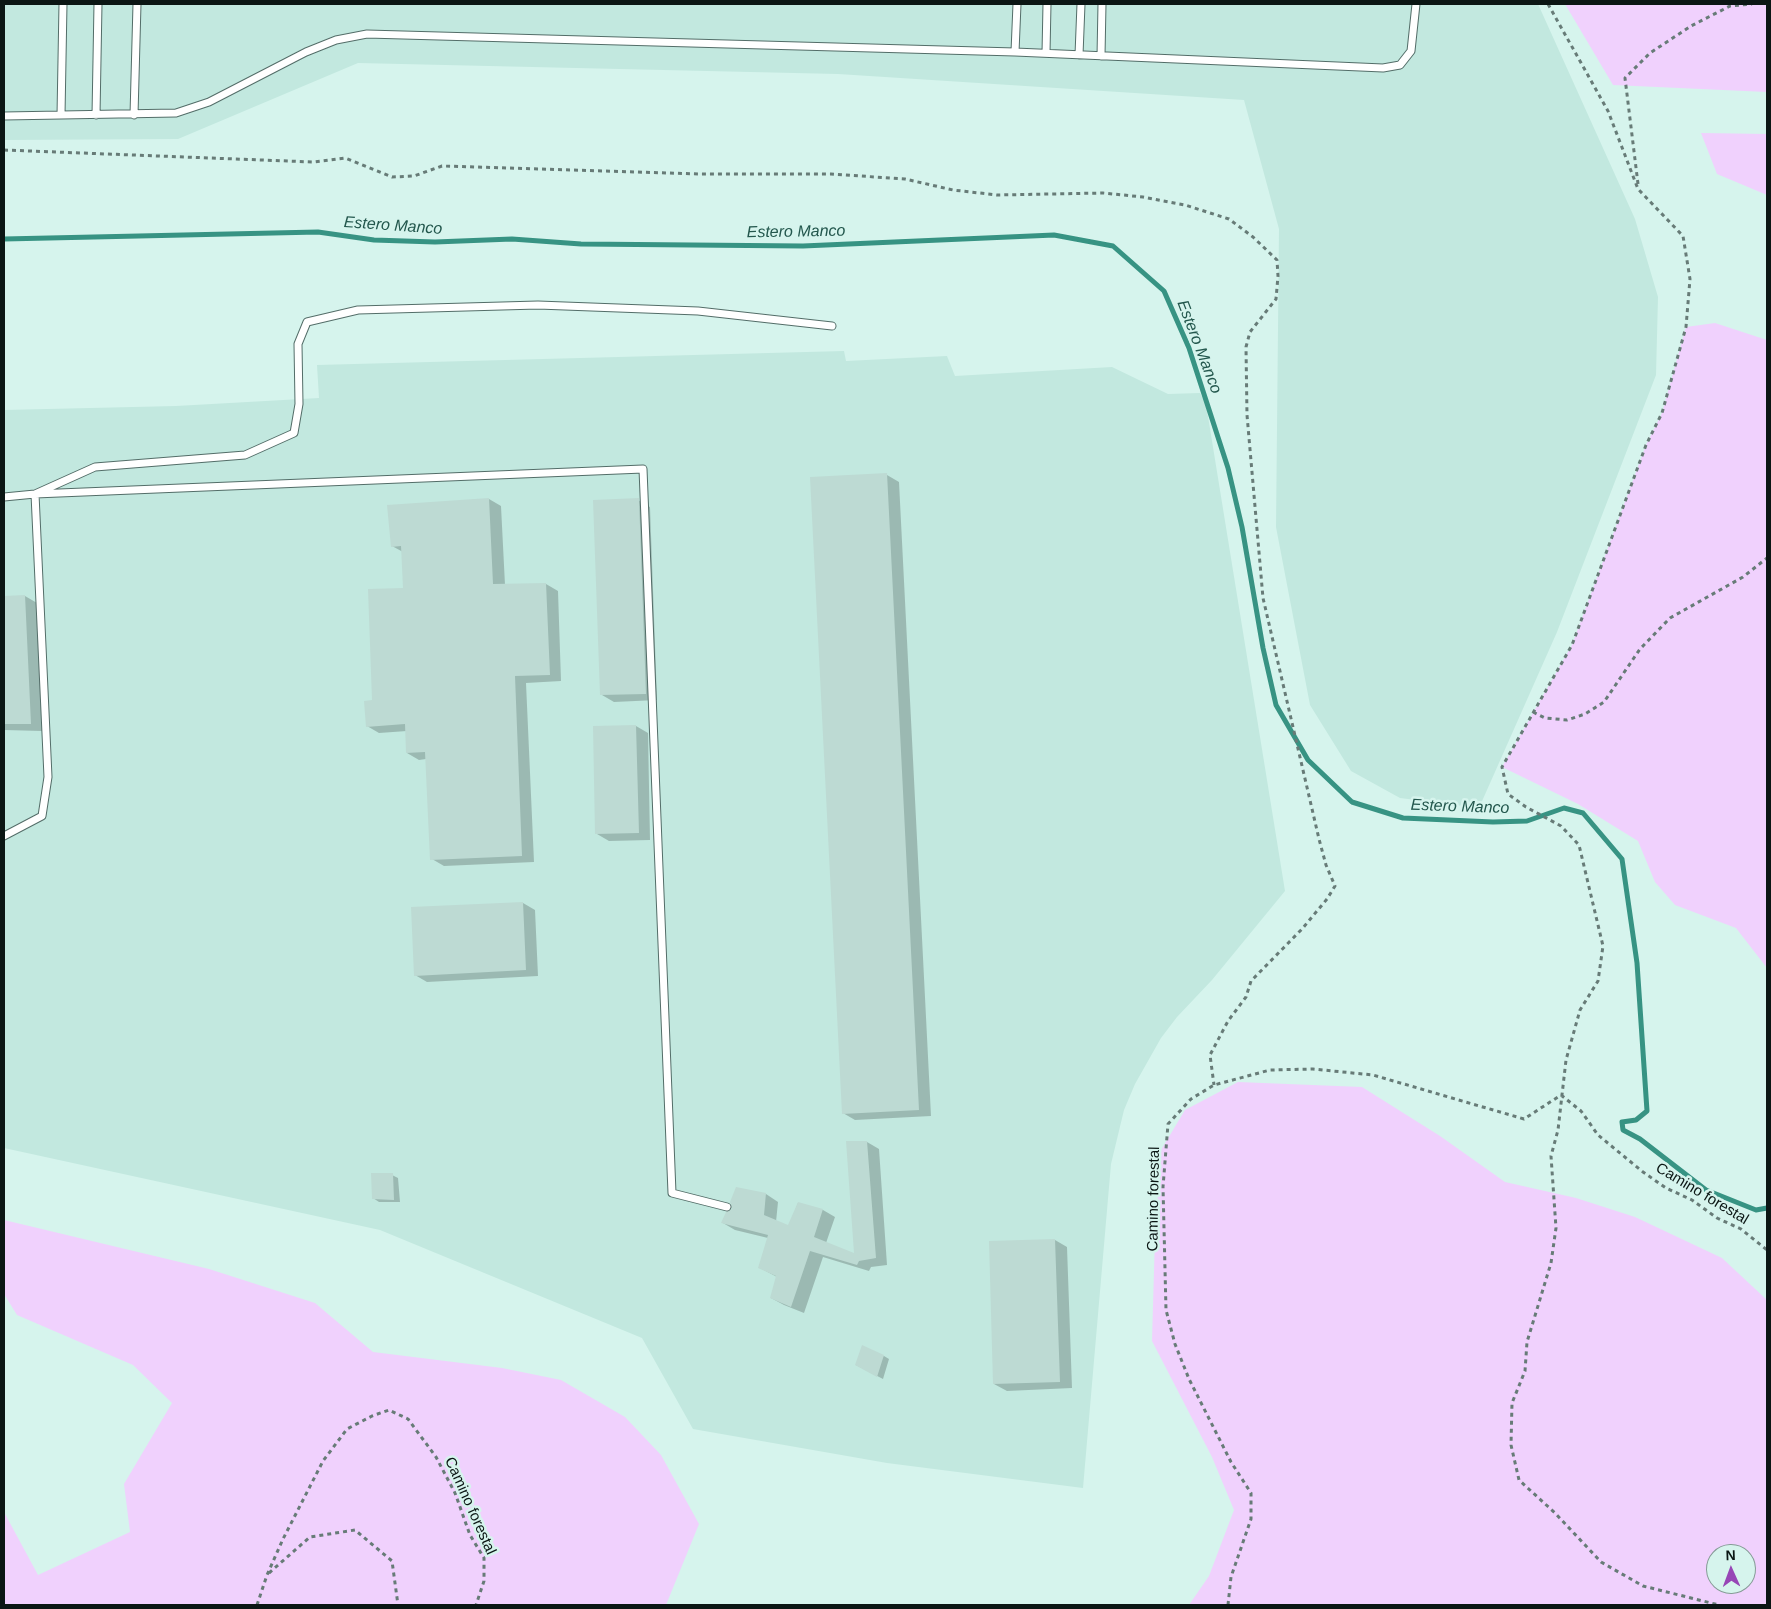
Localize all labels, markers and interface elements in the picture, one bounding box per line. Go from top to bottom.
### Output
water label: Estero Manco [343,213,443,239]
water label: Estero Manco [746,222,846,242]
water label: Estero Manco [1172,297,1226,397]
water label: Estero Manco [1410,796,1510,818]
street label: Camino forestal [1144,1146,1164,1252]
street label: Camino forestal [1652,1159,1752,1229]
street label: Camino forestal [440,1454,500,1558]
north arrow [1706,1544,1756,1594]
text: N [1725,1547,1736,1563]

